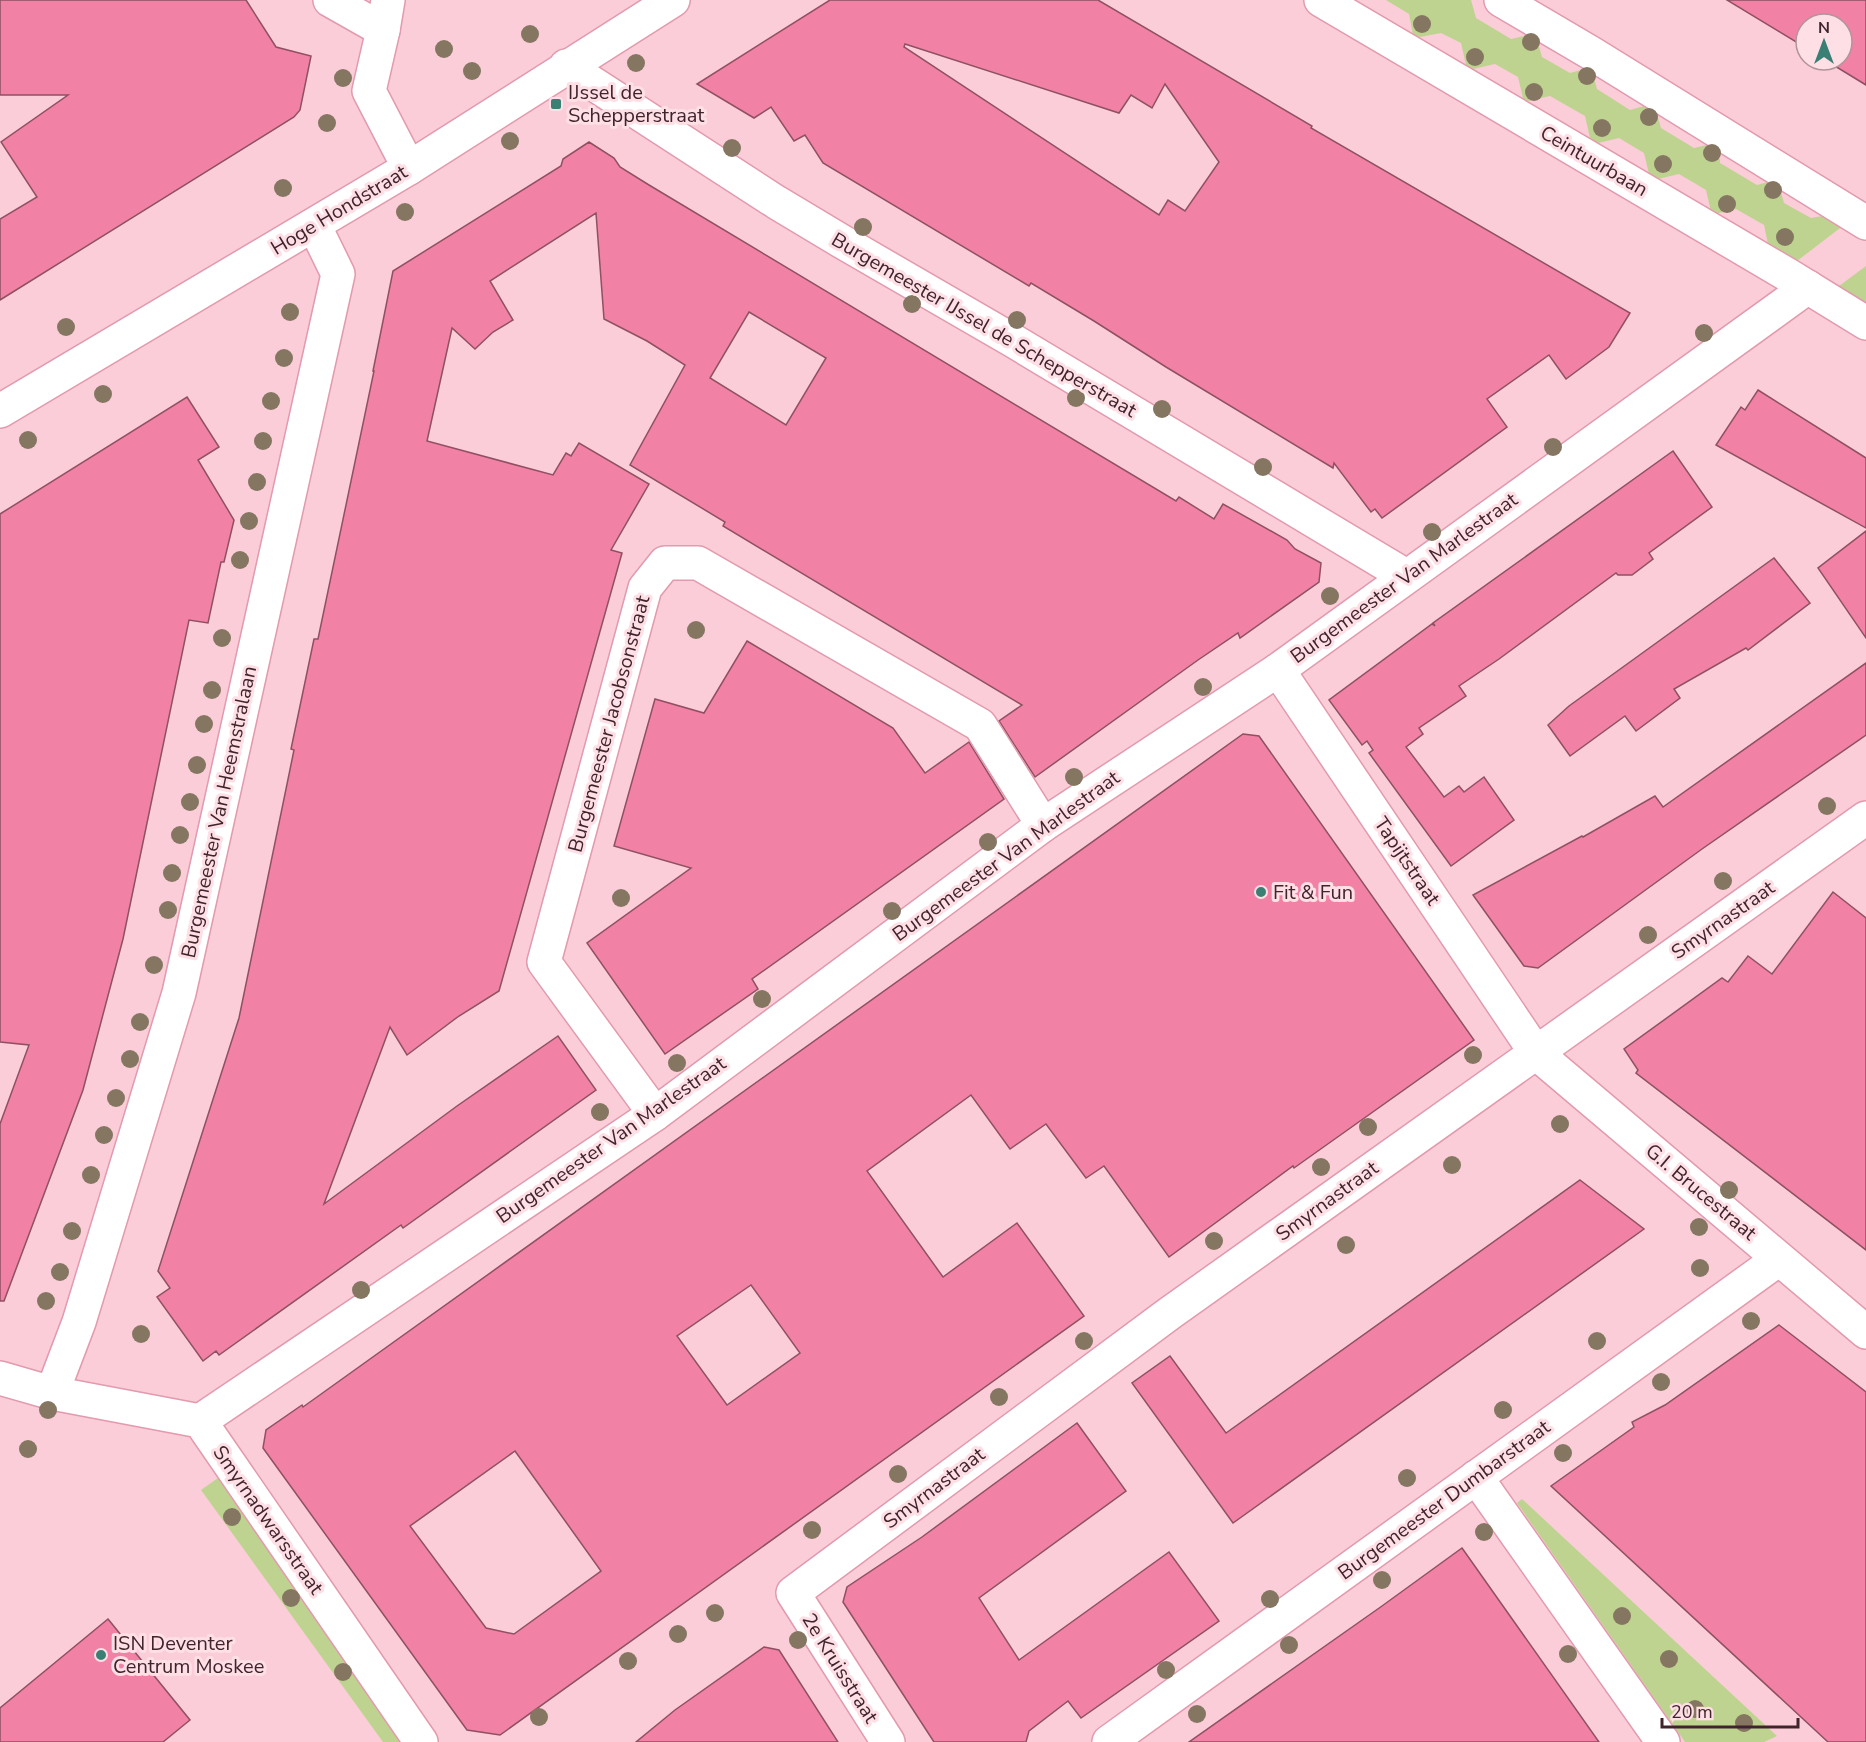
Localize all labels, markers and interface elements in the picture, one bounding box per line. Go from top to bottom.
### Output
north arrow [1794,12,1854,72]
text: N [1818,17,1830,39]
place label: IJssel de Schepperstraat [568,79,705,129]
marker: IJssel de Schepperstraat [549,97,563,111]
street label: Ceintuurbaan [1535,119,1653,203]
street label: Hoge Hondstraat [266,158,413,261]
street label: Burgemeester IJssel de Schepperstraat [826,226,1142,424]
street label: Burgemeester Van Marlestraat [1285,486,1524,670]
street label: Burgemeester Jacobsonstraat [562,592,657,855]
street label: Burgemeester Van Heemstralaan [175,663,263,961]
street label: Burgemeester Van Marlestraat [887,764,1126,948]
street label: Tapijtstraat [1368,812,1447,911]
street label: Smyrnastraat [1666,874,1781,966]
place label: Fit & Fun [1273,879,1353,906]
marker: Fit & Fun [1254,885,1268,899]
street label: Burgemeester Van Marlestraat [491,1050,732,1230]
street label: G.I. Brucestraat [1640,1138,1763,1247]
street label: Smyrnastraat [1270,1154,1384,1247]
street label: Burgemeester Dumbarstraat [1332,1413,1556,1586]
street label: Smyrnadwarsstraat [206,1440,330,1601]
street label: Smyrnastraat [878,1440,991,1535]
street label: 2e Kruisstraat [796,1608,885,1729]
place label: ISN Deventer Centrum Moskee [113,1630,264,1680]
marker: ISN Deventer Centrum Moskee [94,1648,108,1662]
scale bar [1662,1691,1798,1729]
text: 20 m [1671,1700,1713,1724]

